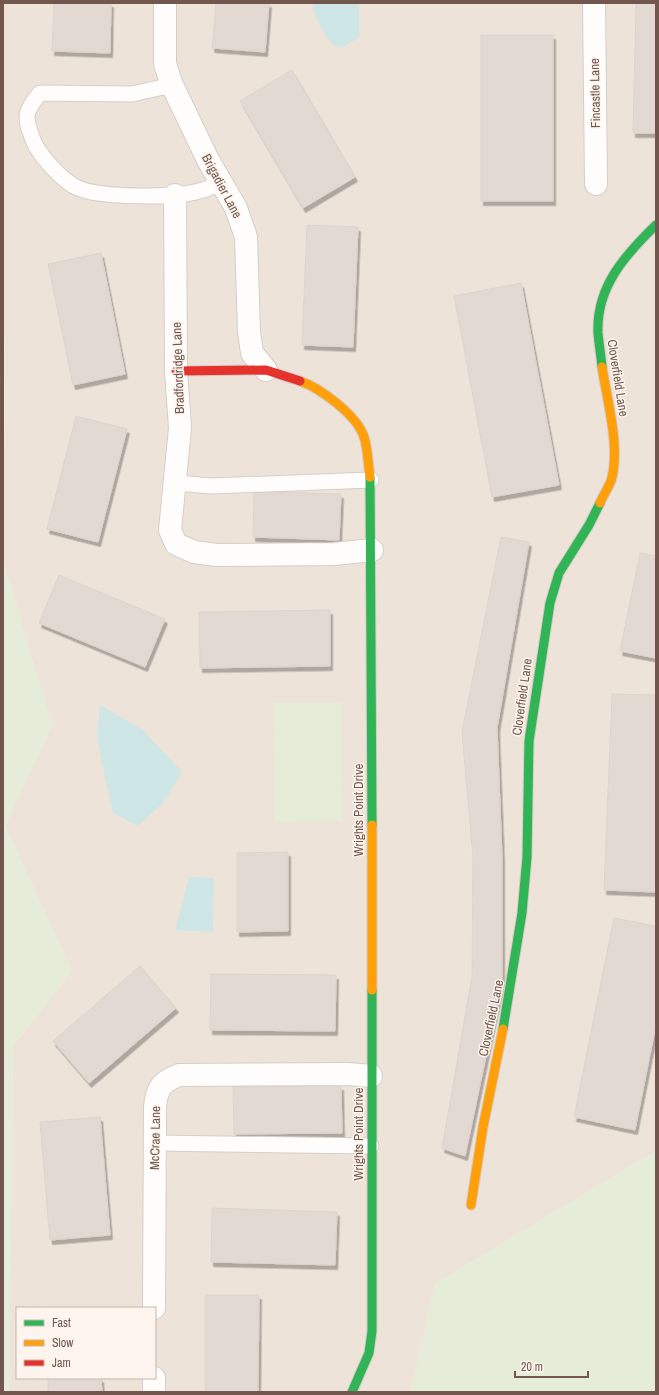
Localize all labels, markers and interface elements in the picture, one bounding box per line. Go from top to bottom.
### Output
street label: Fincastle Lane [586,58,604,128]
street label: Brigadier Lane [198,151,246,221]
street label: Bradfordridge Lane [168,322,188,414]
street label: Cloverfield Lane [604,338,632,418]
street label: Cloverfield Lane [508,657,536,737]
street label: Wrights Point Drive [350,764,367,856]
street label: Cloverfield Lane [475,978,507,1058]
street label: Wrights Point Drive [350,1088,367,1180]
street label: McCrae Lane [146,1106,164,1170]
legend [16,1307,156,1379]
text: Fast [52,1315,71,1331]
text: Slow [52,1335,74,1351]
scale bar [515,1353,588,1379]
text: Jam [52,1355,71,1371]
text: 20 m [521,1359,543,1375]

